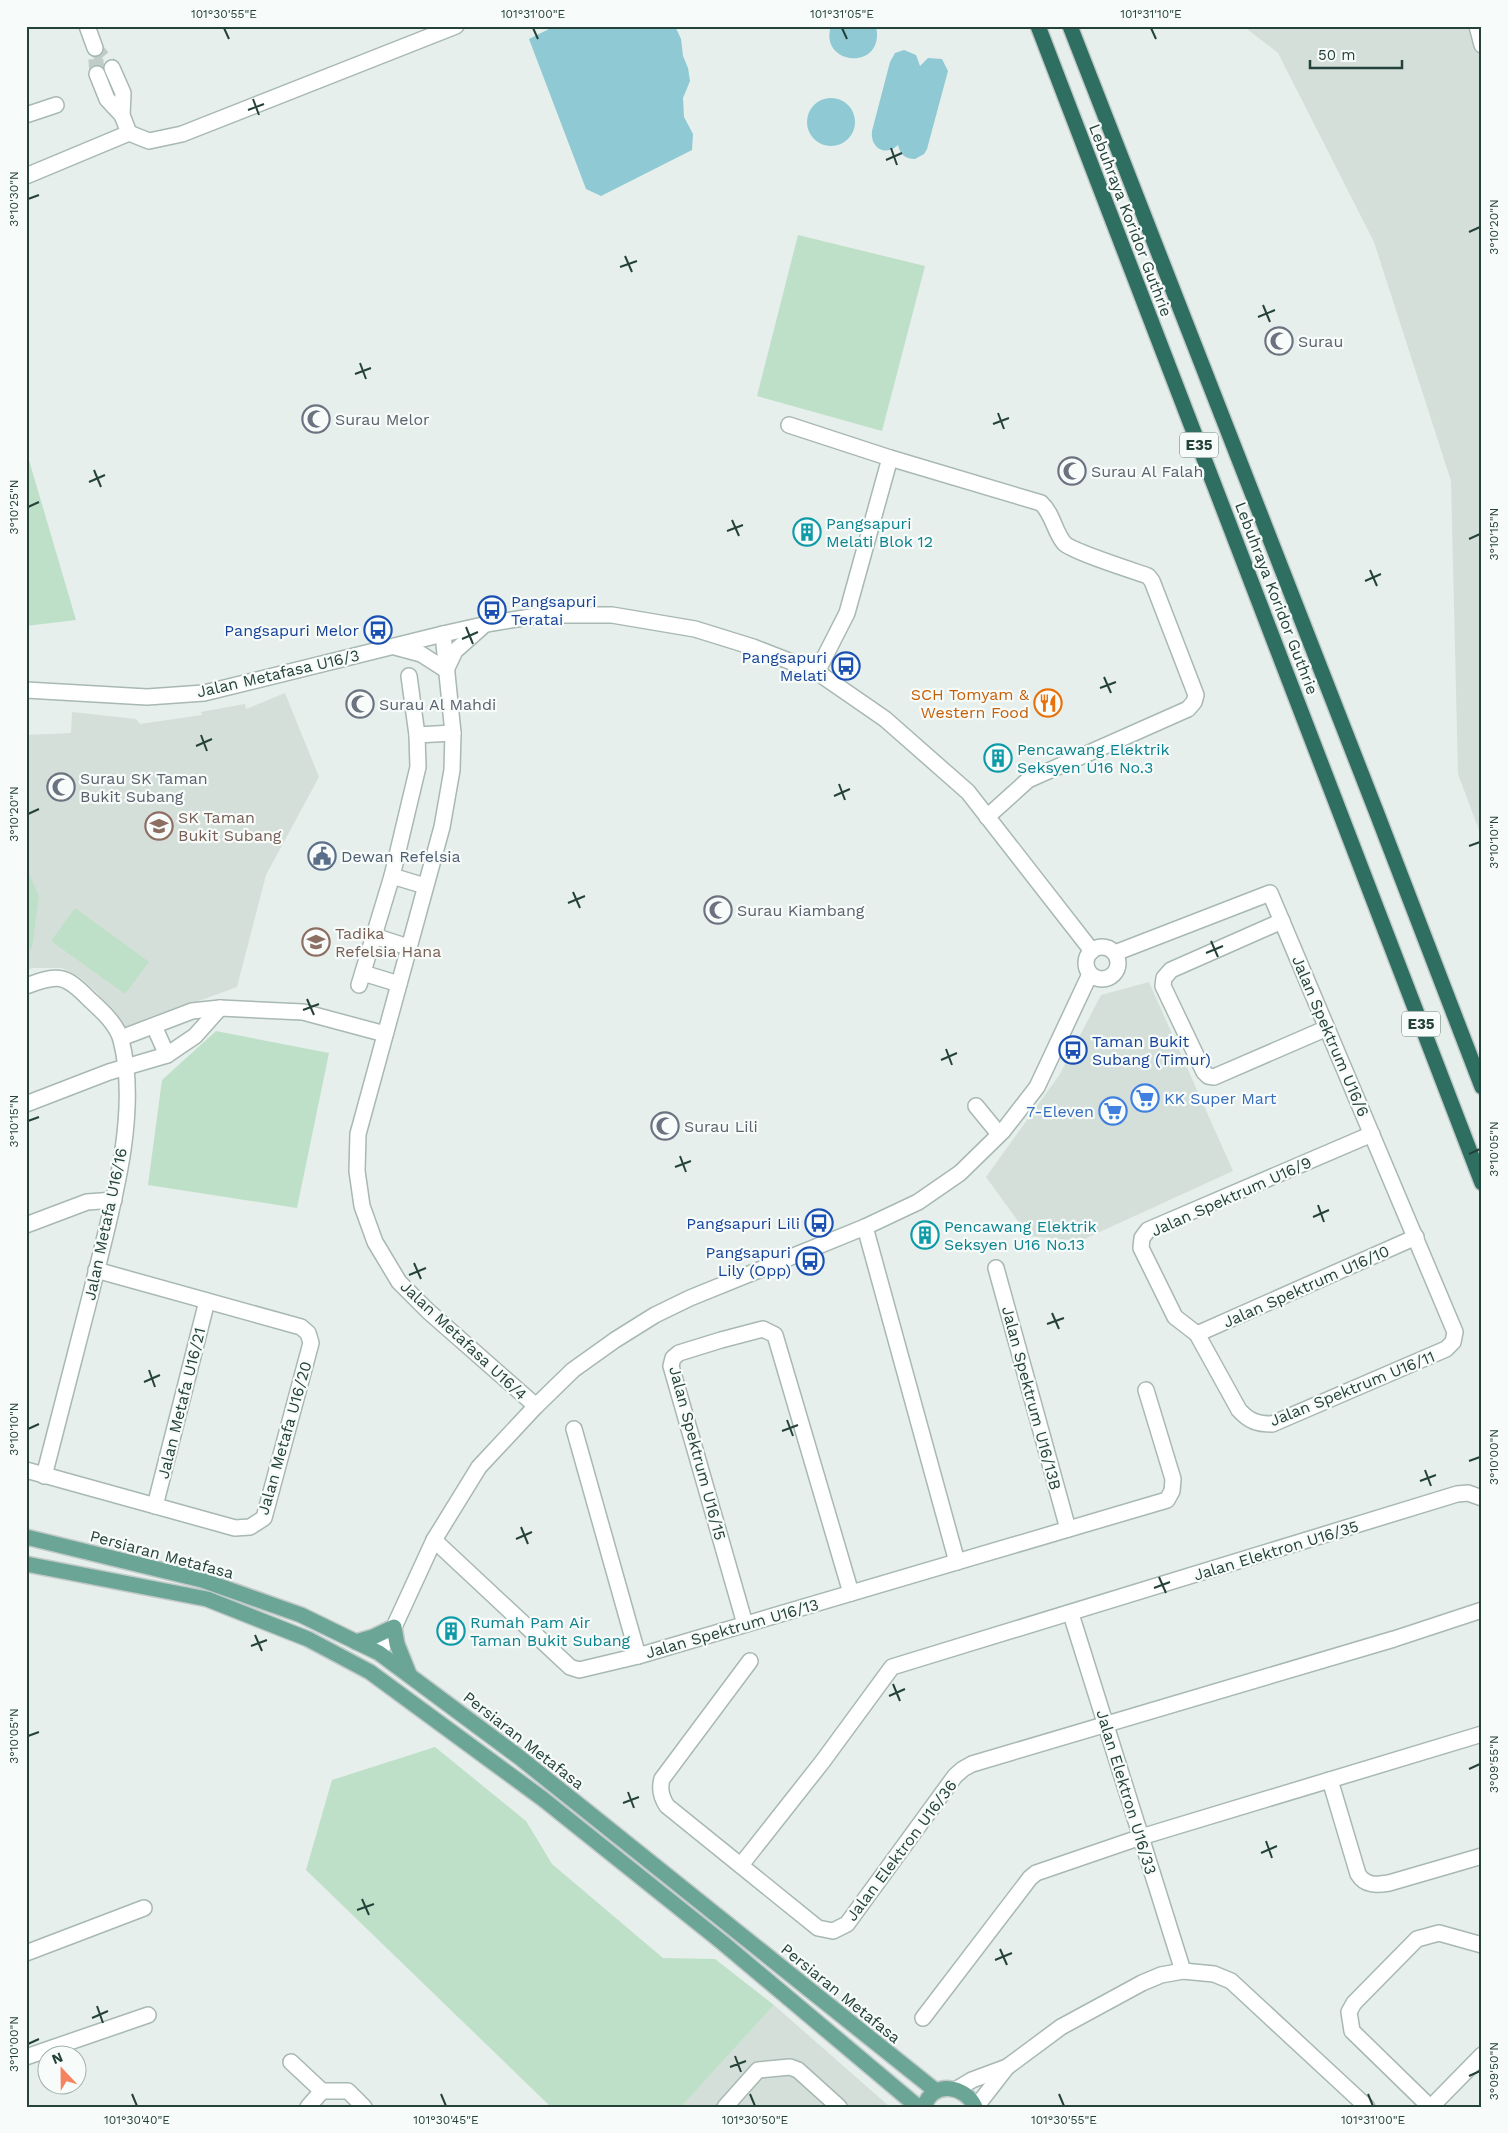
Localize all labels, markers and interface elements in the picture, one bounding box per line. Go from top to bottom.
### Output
text: 101°30'55"E [191,7,257,21]
text: 101°31'00"E [501,7,565,21]
text: 101°31'05"E [810,7,874,21]
text: 101°31'10"E [1120,7,1182,21]
scale bar [1310,38,1403,70]
text: 50 m [1318,46,1355,64]
street label: Lebuhraya Koridor Guthrie [1085,121,1176,319]
text: 3°10'30"N [7,171,21,227]
text: 3°10'20"N [1487,199,1501,255]
mosque icon: Surau [1264,326,1294,356]
place label: Surau [1298,332,1343,351]
mosque icon: Surau Melor [301,404,331,434]
place label: Surau Melor [335,410,430,429]
road number: E35 [1180,432,1218,458]
mosque icon: Surau Al Falah [1057,456,1087,486]
place label: Surau Al Falah [1091,462,1203,481]
text: 3°10'25"N [7,479,21,535]
street label: Lebuhraya Koridor Guthrie [1231,499,1322,697]
text: 3°10'15"N [1487,508,1501,560]
place label: Pangsapuri Melati Blok 12 [826,514,933,551]
building icon: Pangsapuri Melati Blok 12 [792,517,822,547]
place label: Pangsapuri Teratai [511,592,596,629]
bus stop icon: Pangsapuri Teratai [477,595,507,625]
bus stop icon: Pangsapuri Melor [363,615,393,645]
place label: Pangsapuri Melor [224,621,359,640]
street label: Jalan Metafasa U16/3 [195,646,361,701]
place label: Pangsapuri Melati [742,648,827,685]
bus stop icon: Pangsapuri Melati [831,651,861,681]
place label: SCH Tomyam & Western Food [911,685,1030,722]
restaurant icon: SCH Tomyam & Western Food [1033,688,1063,718]
mosque icon: Surau Al Mahdi [345,689,375,719]
place label: Surau Al Mahdi [379,695,496,714]
place label: Pencawang Elektrik Seksyen U16 No.3 [1017,740,1170,777]
building icon: Pencawang Elektrik Seksyen U16 No.3 [983,743,1013,773]
place label: Surau SK Taman Bukit Subang [80,769,208,806]
mosque icon: Surau SK Taman Bukit Subang [46,772,76,802]
text: 3°10'20"N [7,786,21,842]
place label: SK Taman Bukit Subang [178,808,282,845]
school or university icon: SK Taman Bukit Subang [144,811,174,841]
text: 3°10'10"N [1487,815,1501,869]
public building icon: Dewan Refelsia [307,841,337,871]
place label: Dewan Refelsia [341,847,461,866]
mosque icon: Surau Kiambang [703,895,733,925]
place label: Surau Kiambang [737,901,865,920]
place label: Tadika Refelsia Hana [335,924,441,961]
school or university icon: Tadika Refelsia Hana [301,927,331,957]
street label: Jalan Spektrum U16/6 [1288,953,1373,1120]
road number: E35 [1402,1012,1440,1036]
place label: Taman Bukit Subang (Timur) [1092,1032,1211,1069]
bus stop icon: Taman Bukit Subang (Timur) [1058,1035,1088,1065]
supermarket icon: KK Super Mart [1130,1083,1160,1113]
place label: KK Super Mart [1164,1089,1277,1108]
text: 3°10'15"N [7,1095,21,1147]
supermarket icon: 7-Eleven [1098,1096,1128,1126]
place label: 7-Eleven [1026,1102,1094,1121]
mosque icon: Surau Lili [650,1111,680,1141]
place label: Surau Lili [684,1117,758,1136]
text: 3°10'05"N [1487,1121,1501,1177]
street label: Jalan Metafa U16/16 [80,1146,131,1302]
street label: Jalan Spektrum U16/9 [1148,1152,1314,1240]
bus stop icon: Pangsapuri Lili [804,1208,834,1238]
place label: Pangsapuri Lili [686,1214,800,1233]
place label: Pencawang Elektrik Seksyen U16 No.13 [944,1217,1097,1254]
building icon: Pencawang Elektrik Seksyen U16 No.13 [910,1220,940,1250]
street label: Jalan Spektrum U16/10 [1220,1241,1392,1332]
place label: Pangsapuri Lily (Opp) [706,1243,791,1280]
bus stop icon: Pangsapuri Lily (Opp) [795,1246,825,1276]
street label: Jalan Metafasa U16/4 [396,1277,531,1404]
street label: Jalan Spektrum U16/13B [998,1304,1065,1492]
street label: Jalan Metafa U16/21 [153,1326,209,1481]
street label: Jalan Spektrum U16/11 [1267,1347,1437,1430]
street label: Jalan Metafa U16/20 [253,1359,316,1517]
street label: Jalan Spektrum U16/15 [665,1364,730,1542]
text: 3°10'10"N [7,1402,21,1456]
text: 3°10'00"N [1487,1429,1501,1485]
street label: Jalan Elektron U16/35 [1191,1516,1361,1585]
street label: Persiaran Metafasa [88,1526,236,1583]
street label: Jalan Spektrum U16/13 [643,1595,821,1662]
place label: Rumah Pam Air Taman Bukit Subang [470,1613,631,1650]
building icon: Rumah Pam Air Taman Bukit Subang [436,1616,466,1646]
street label: Persiaran Metafasa [459,1687,588,1793]
street label: Jalan Elektron U16/33 [1092,1707,1161,1877]
text: 3°10'05"N [7,1708,21,1764]
text: 3°09'55"N [1487,1735,1501,1793]
street label: Jalan Elektron U16/36 [842,1776,961,1925]
street label: Persiaran Metafasa [777,1939,904,2047]
text: 3°10'00"N [7,2016,21,2072]
text: 3°09'50"N [1487,2042,1501,2100]
north arrow [38,2046,88,2096]
text: N [49,2049,65,2067]
text: 101°30'40"E [104,2113,170,2127]
text: 101°30'45"E [413,2113,479,2127]
text: 101°30'50"E [722,2113,789,2127]
text: 101°30'55"E [1031,2113,1097,2127]
text: 101°31'00"E [1341,2113,1405,2127]

